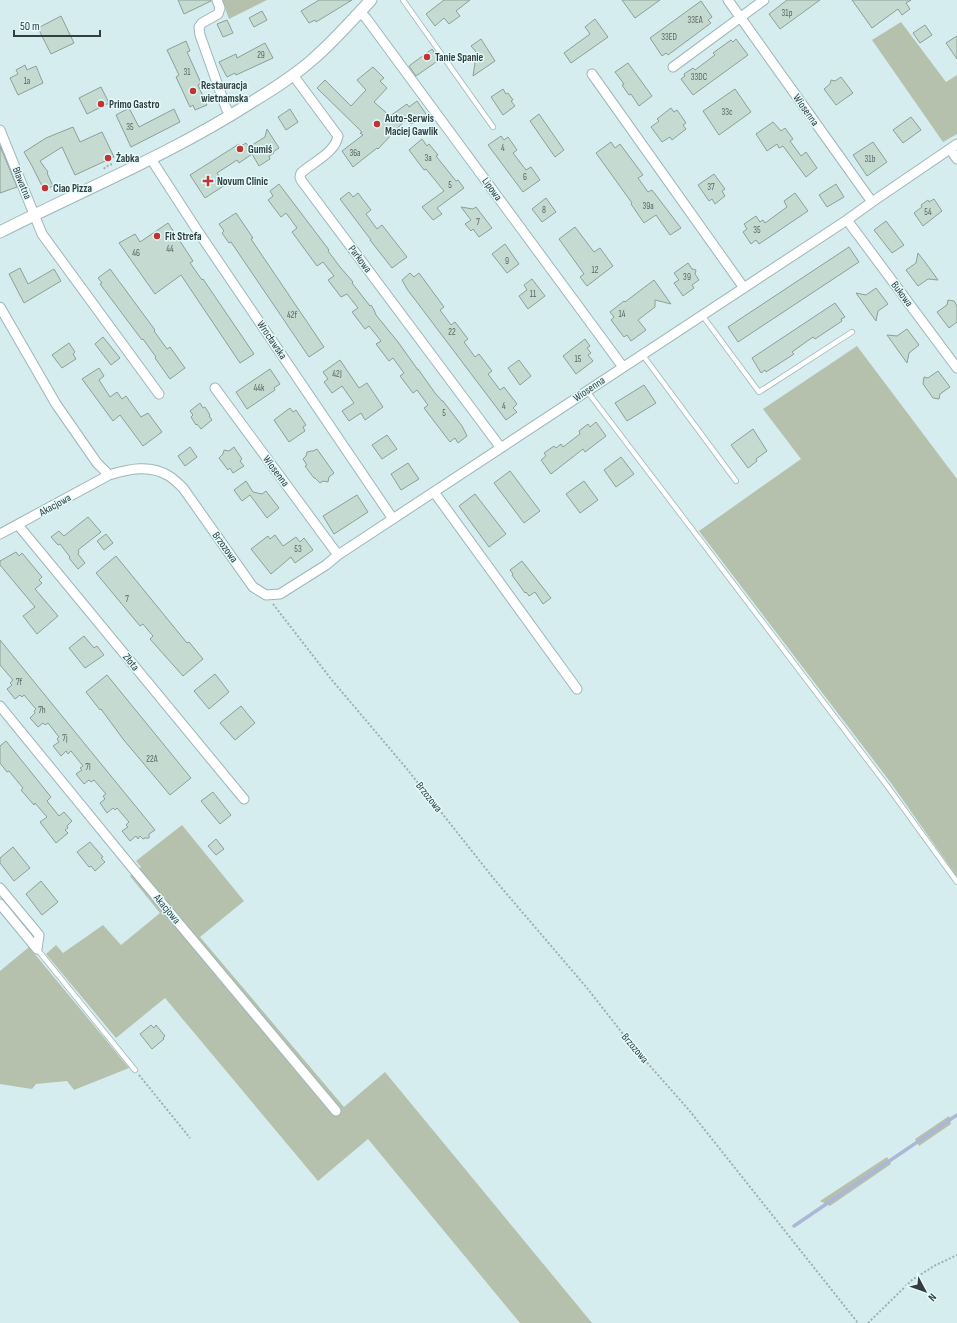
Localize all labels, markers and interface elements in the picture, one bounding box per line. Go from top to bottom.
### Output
house number: 31p [782,8,793,19]
scale bar [14,12,100,38]
house number: 33EA [687,15,703,26]
text: 50 m [20,19,40,34]
house number: 33ED [661,32,677,43]
house number: 29 [257,50,265,61]
place label: Tanie Spanie [435,51,484,64]
marker: Tanie Spanie [422,52,432,62]
house number: 31 [184,67,191,78]
house number: 33DC [691,72,707,83]
house number: 1a [24,76,30,87]
place label: Restauracja wietnamska [201,79,249,105]
marker: Restauracja wietnamska [188,86,198,96]
street label: Wiosenna [790,92,822,128]
place label: Primo Gastro [109,98,160,111]
marker: Primo Gastro [96,99,106,109]
house number: 33c [721,107,733,118]
place label: Auto-Serwis Maciej Gawlik [384,112,438,138]
marker: Auto-Serwis Maciej Gawlik [372,119,382,129]
house number: 35 [126,122,134,133]
place label: Gumiś [248,143,272,156]
house number: 4 [501,143,505,154]
marker: Gumiś [235,144,245,154]
house number: 36a [349,148,361,159]
place label: Żabka [116,152,140,165]
marker: Żabka [103,153,113,163]
house number: 3a [424,153,432,164]
house number: 31b [865,154,876,165]
street label: Bławatna [10,165,34,201]
house number: 6 [523,172,527,183]
marker: Novum Clinic [202,175,214,187]
place label: Novum Clinic [217,175,268,188]
street label: Lipowa [479,175,505,203]
house number: 5 [448,180,452,191]
place label: Ciao Pizza [53,182,93,195]
house number: 37 [707,182,715,193]
marker: Ciao Pizza [40,183,50,193]
house number: 39a [642,201,654,212]
house number: 8 [542,205,546,216]
house number: 54 [924,207,932,218]
house number: 7 [476,217,480,228]
house number: 35 [753,225,761,236]
place label: Fit Strefa [165,230,202,243]
marker: Fit Strefa [152,231,162,241]
street label: Parkowa [346,243,374,275]
house number: 44 [166,244,174,255]
house number: 46 [132,248,140,259]
house number: 9 [505,256,509,267]
house number: 12 [592,265,599,276]
house number: 39 [683,272,691,283]
street label: Bukowa [888,279,916,309]
house number: 11 [530,289,537,300]
house number: 14 [619,309,626,320]
house number: 42f [287,310,297,321]
street label: Wrocławska [254,318,290,362]
house number: 22 [448,327,456,338]
house number: 15 [575,354,582,365]
house number: 42J [332,369,342,380]
street label: Wiosenna [571,374,607,404]
house number: 44k [254,383,265,394]
house number: 4 [502,401,506,412]
house number: 5 [442,408,446,419]
street label: Wiosenna [260,453,292,489]
street label: Akacjowa [36,491,73,520]
street label: Brzozowa [209,529,241,565]
house number: 53 [294,544,302,555]
house number: 7 [125,594,129,605]
street label: Złota [120,651,142,673]
house number: 7f [16,677,23,688]
house number: 7h [38,705,46,716]
house number: 7j [62,733,68,744]
house number: 22A [146,754,158,765]
house number: 7l [85,762,91,773]
street label: Brzozowa [413,779,445,815]
street label: Akacjowa [150,891,183,926]
street label: Brzozowa [619,1030,651,1066]
north arrow [905,1271,945,1311]
text: N [925,1291,939,1304]

